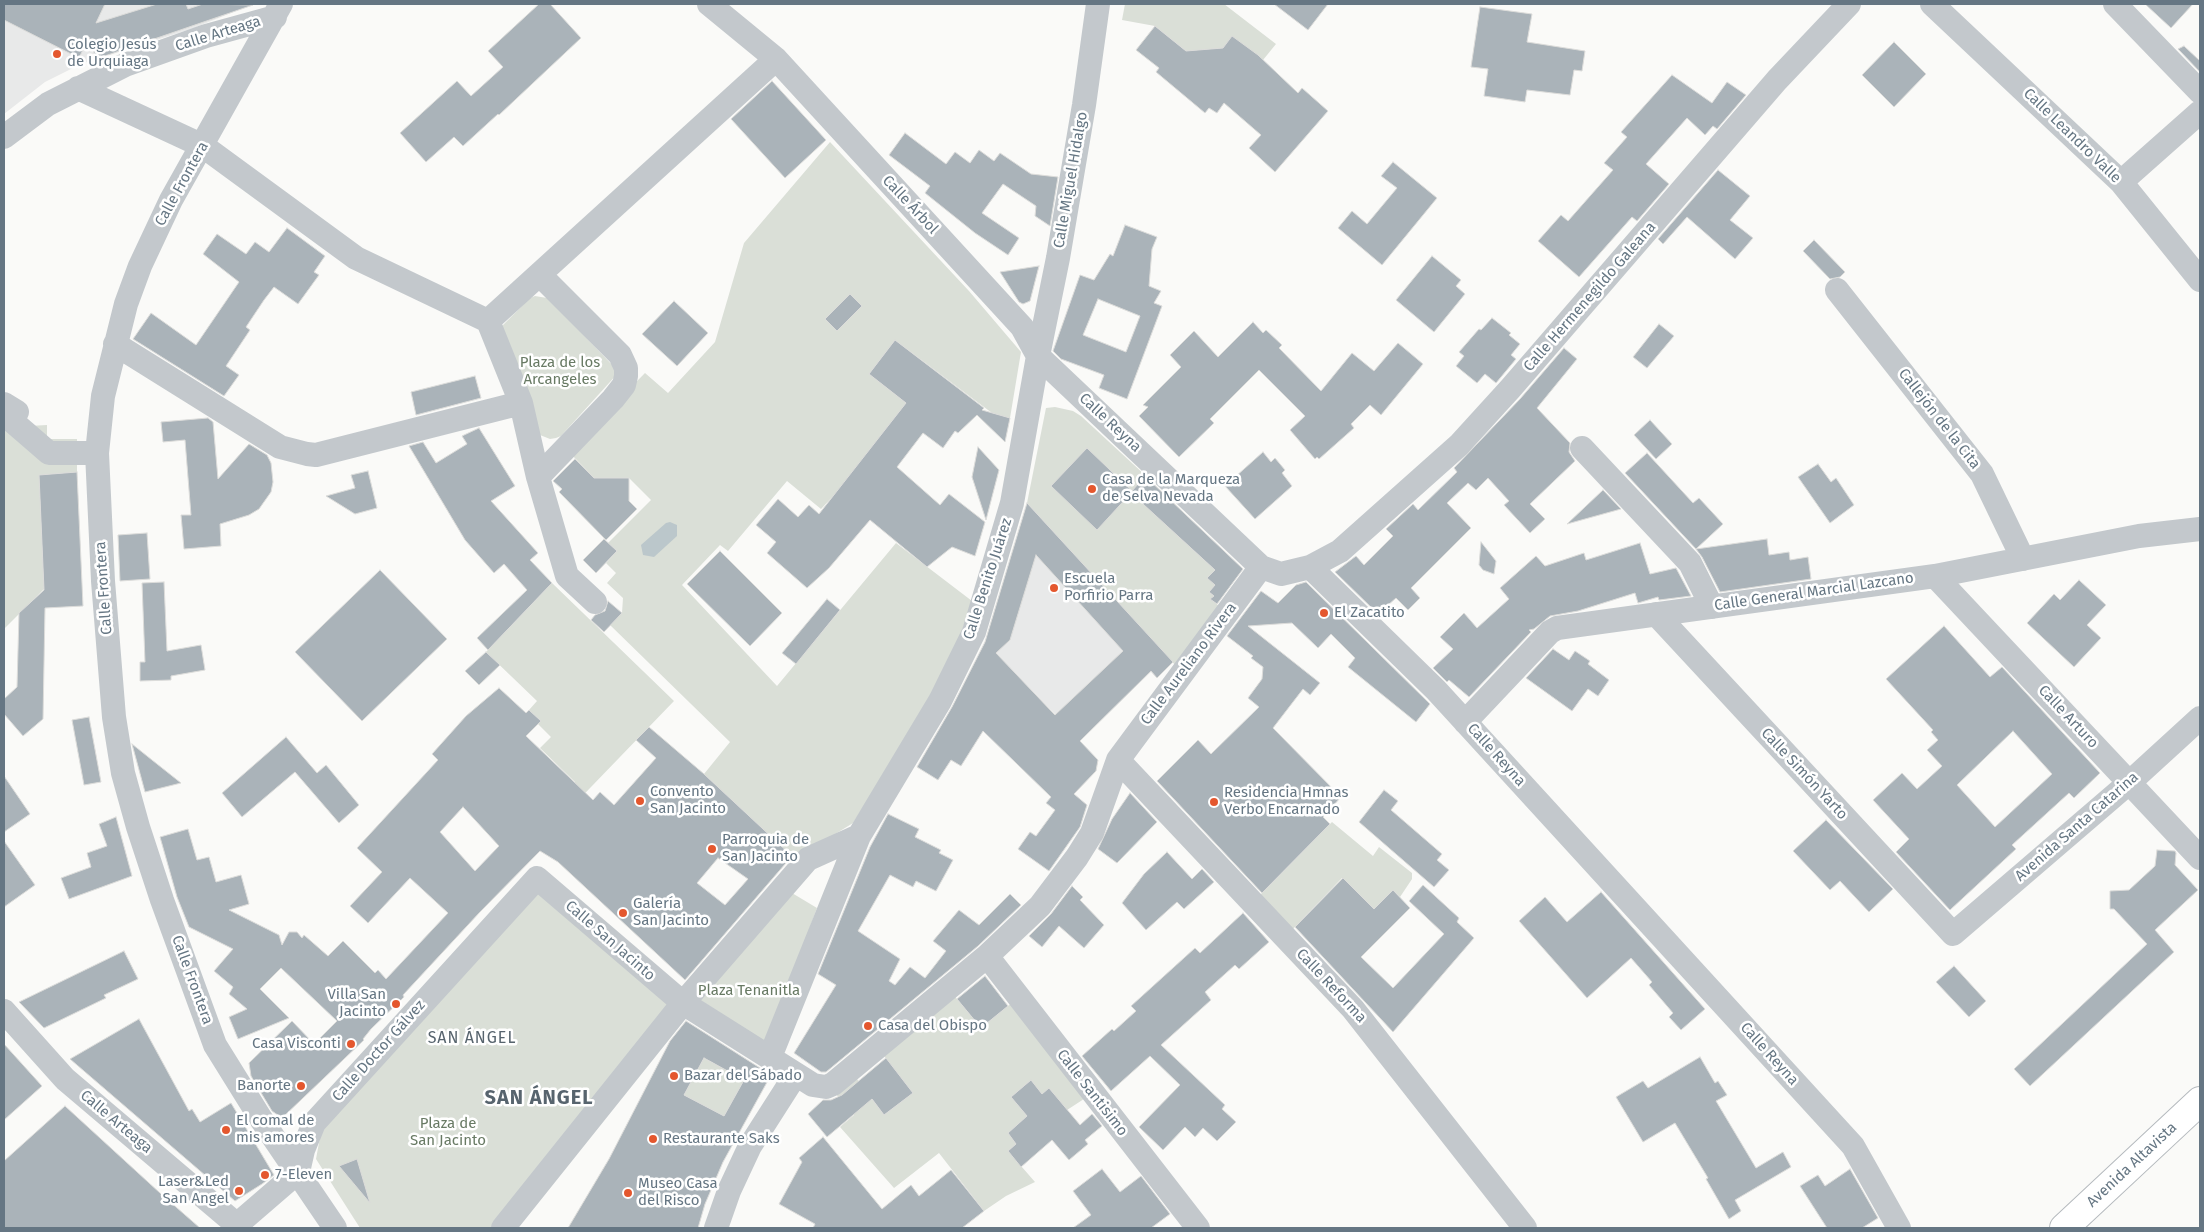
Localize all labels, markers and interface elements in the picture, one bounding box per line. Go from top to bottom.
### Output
street label: Calle Arteaga [173,12,263,56]
place label: Colegio Jesús de Urquiaga [67,36,157,71]
marker: Colegio Jesús de Urquiaga [51,48,63,60]
street label: Calle Leandro Valle [2019,85,2125,187]
street label: Calle Miguel Hidalgo [1050,110,1092,250]
street label: Calle Frontera [151,139,213,229]
street label: Calle Árbol [878,172,942,238]
street label: Calle Hermenegildo Galeana [1520,219,1660,375]
park label: Plaza de los Arcangeles [520,354,600,389]
street label: Callejón de la Cita [1894,365,1984,473]
street label: Calle Reyna [1075,390,1145,456]
place label: Casa de la Marqueza de Selva Nevada [1102,471,1240,506]
marker: Casa de la Marqueza de Selva Nevada [1086,483,1098,495]
street label: Calle Benito Juárez [960,516,1016,642]
street label: Calle Frontera [92,541,116,635]
street label: Calle General Marcial Lazcano [1713,569,1915,615]
place label: Escuela Porfirio Parra [1064,570,1153,605]
marker: Escuela Porfirio Parra [1048,582,1060,594]
street label: Calle Aureliano Rivera [1137,599,1241,729]
place label: El Zacatito [1334,604,1405,622]
marker: El Zacatito [1318,607,1330,619]
street label: Calle Arturo [2034,682,2102,752]
street label: Calle Reyna [1463,720,1529,790]
street label: Calle Simón Yarto [1757,724,1851,824]
street label: Avenida Santa Catarina [2012,768,2142,886]
place label: Convento San Jacinto [650,783,726,818]
place label: Residencia Hmnas Verbo Encarnado [1224,784,1349,819]
marker: Convento San Jacinto [634,795,646,807]
marker: Residencia Hmnas Verbo Encarnado [1208,796,1220,808]
place label: Parroquia de San Jacinto [722,831,809,866]
marker: Parroquia de San Jacinto [706,843,718,855]
place label: Galería San Jacinto [633,895,709,930]
street label: Calle San Jacinto [561,897,659,985]
marker: Galería San Jacinto [617,907,629,919]
street label: Calle Frontera [168,933,216,1027]
street label: Calle Reforma [1292,945,1370,1027]
park label: Plaza Tenanitla [698,982,800,1000]
place label: Villa San Jacinto [327,986,386,1021]
street label: Calle Doctor Gálvez [329,997,429,1105]
marker: Villa San Jacinto [390,998,402,1010]
place label: Casa del Obispo [878,1017,987,1035]
street label: Calle Reyna [1736,1019,1802,1089]
marker: Casa del Obispo [862,1020,874,1032]
district label: SAN ÁNGEL [427,1029,517,1049]
place label: Casa Visconti [252,1035,341,1053]
marker: Casa Visconti [345,1038,357,1050]
street label: Calle Santisimo [1053,1046,1131,1140]
place label: Bazar del Sábado [684,1067,802,1085]
marker: Bazar del Sábado [668,1070,680,1082]
place label: Banorte [237,1077,291,1095]
marker: Banorte [295,1080,307,1092]
district label: SAN ÁNGEL [483,1086,595,1110]
street label: Calle Arteaga [76,1087,156,1157]
place label: El comal de mis amores [236,1112,314,1147]
park label: Plaza de San Jacinto [410,1115,486,1150]
street label: Avenida Altavista [2083,1119,2181,1211]
marker: El comal de mis amores [220,1124,232,1136]
place label: Restaurante Saks [663,1130,780,1148]
marker: Restaurante Saks [647,1133,659,1145]
place label: 7-Eleven [275,1166,332,1184]
marker: 7-Eleven [259,1169,271,1181]
place label: Laser&Led San Angel [158,1173,229,1208]
place label: Museo Casa del Risco [638,1175,718,1210]
marker: Laser&Led San Angel [233,1185,245,1197]
marker: Museo Casa del Risco [622,1187,634,1199]

